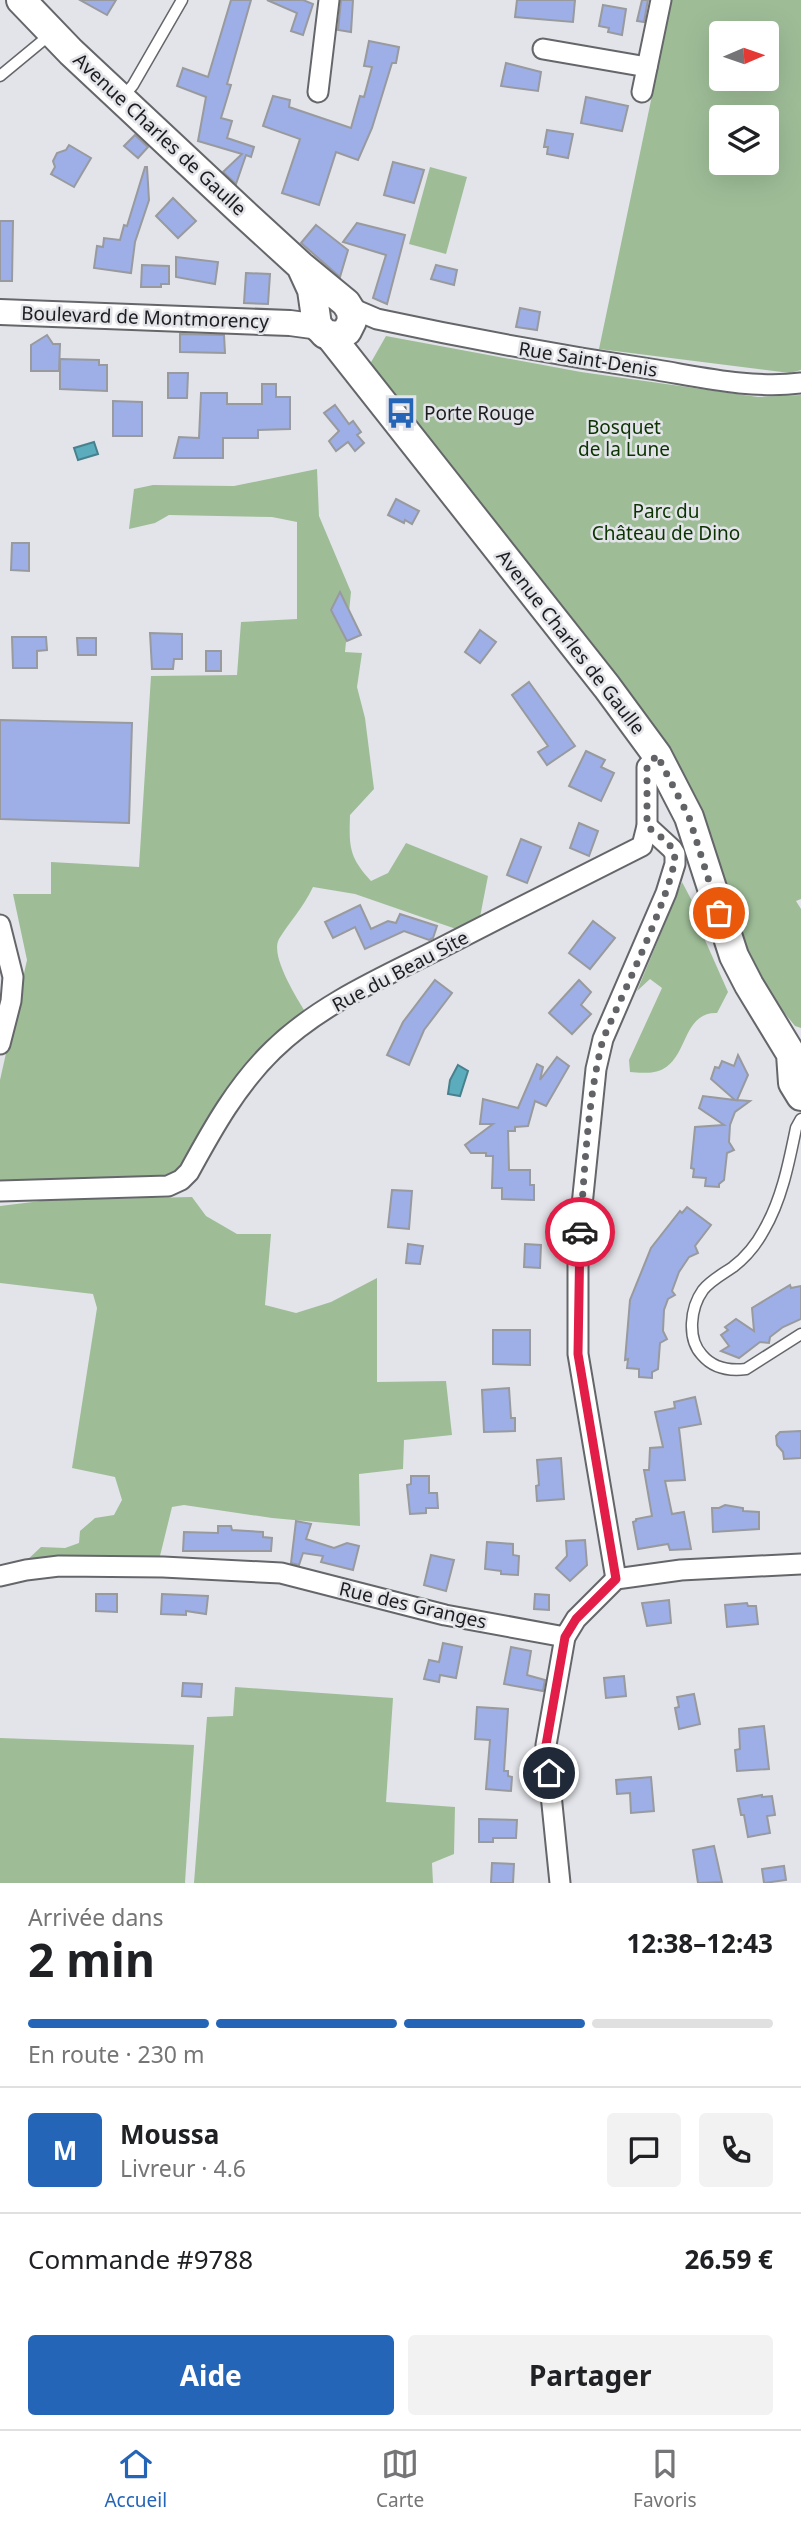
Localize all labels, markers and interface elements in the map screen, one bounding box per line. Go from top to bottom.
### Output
north arrow [709,21,779,91]
map controls [709,21,779,175]
street label: Avenue Charles de Gaulle [68,47,252,221]
button: layers [709,105,779,175]
street label: Boulevard de Montmorency [21,300,270,334]
street label: Rue Saint-Denis [517,335,659,383]
bus stop icon: Porte Rouge [384,396,418,430]
place label: Porte Rouge [424,400,535,426]
park label: Bosquet de la Lune [578,414,670,462]
park label: Parc du Château de Dino [592,498,740,546]
street label: Avenue Charles de Gaulle [491,544,651,740]
pin [689,883,749,943]
icon: bag [700,894,738,932]
street label: Rue du Beau Site [327,924,473,1018]
courier [545,1197,615,1267]
icon: car [561,1213,599,1251]
street label: Rue des Granges [337,1575,489,1635]
pin [519,1743,579,1803]
icon: home [530,1754,568,1792]
text: Arrivée dans [28,1901,164,1933]
text: 12:38–12:43 [626,1925,773,1961]
text: 2 min [28,1928,155,1990]
text: En route · 230 m [28,2038,205,2070]
button: chat [607,2113,681,2187]
button: phone [699,2113,773,2187]
text: Moussa [120,2116,219,2152]
text: M [53,2132,77,2168]
text: Livreur · 4.6 [120,2152,246,2184]
text: Commande #9788 [28,2241,253,2277]
text: 26.59 € [685,2241,773,2277]
button: Aide [28,2335,394,2415]
button: Partager [408,2335,773,2415]
tab: Accueil [104,2445,167,2513]
tab: Carte [376,2445,424,2513]
tab: Favoris [633,2445,697,2513]

